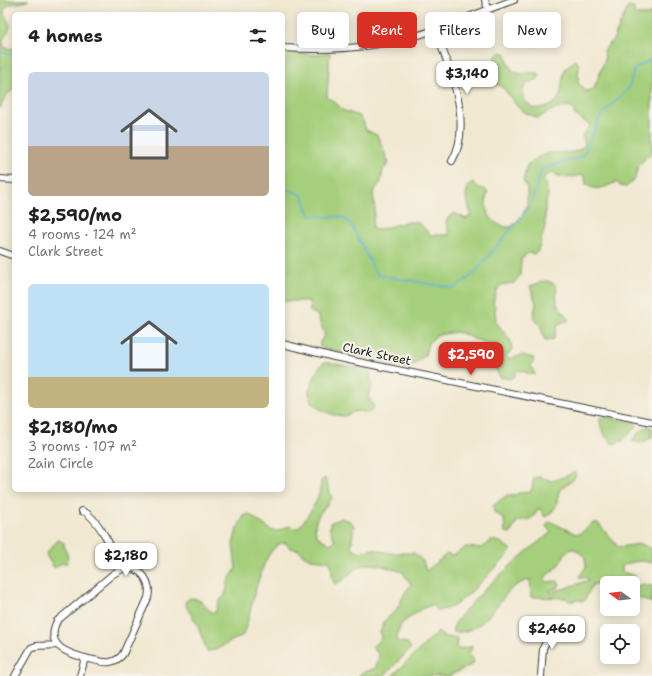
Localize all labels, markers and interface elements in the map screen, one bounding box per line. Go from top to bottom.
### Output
chip: Buy [297,12,349,48]
chip: Rent [357,12,417,48]
chip: Filters [425,12,495,48]
chip: New [503,12,561,48]
text: 4 homes [28,25,103,47]
icon: filters [247,25,269,47]
pin: $3,140 [434,61,500,95]
text: $3,140 [445,65,489,82]
icon: home [113,98,185,170]
text: $2,590/mo [28,204,122,226]
text: 4 rooms · 124 m² [28,226,137,243]
text: Clark Street [28,243,103,260]
icon: home [113,310,185,382]
street label: Clark Street [341,339,413,369]
pin: $2,590 [438,342,504,376]
text: $2,590 [447,346,495,363]
text: $2,180/mo [28,416,118,438]
text: 3 rooms · 107 m² [28,438,137,455]
text: Zain Circle [28,455,94,472]
pin: $2,180 [93,543,159,577]
text: $2,180 [104,547,148,564]
north arrow [600,576,640,616]
map controls [600,576,640,664]
pin: $2,460 [519,616,585,650]
text: $2,460 [528,620,576,637]
button: locate [600,624,640,664]

